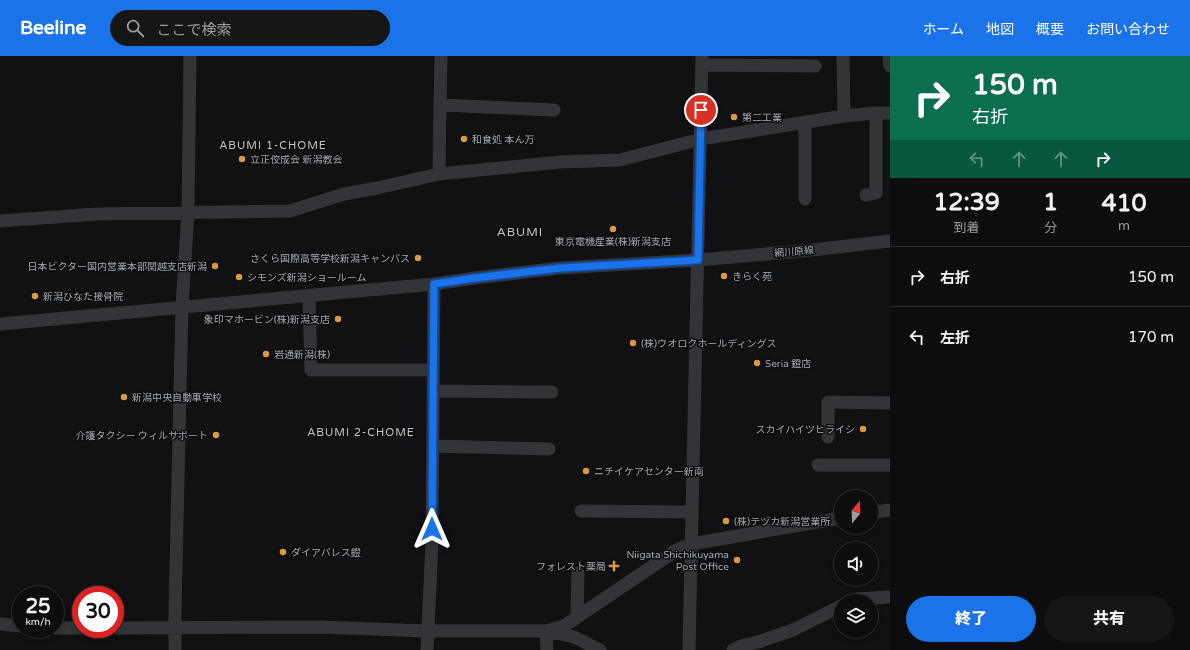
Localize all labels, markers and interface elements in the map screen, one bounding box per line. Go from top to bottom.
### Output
search box [110,10,390,46]
text: Beeline [20,17,86,39]
icon: search [124,17,146,39]
text: ここで検索 [156,21,231,39]
text: ホーム [922,21,964,38]
text: 地図 [986,21,1014,38]
text: 概要 [1036,21,1064,38]
text: お問い合わせ [1086,21,1170,38]
text: 150 m [972,68,1058,102]
icon: right [906,72,958,124]
pin [684,93,718,127]
icon: arrive [690,99,712,121]
text: 右折 [972,106,1008,128]
marker: 第二工業 [729,112,739,122]
place label: 第二工業 [742,112,782,124]
marker: 和食処 本ん万 [459,134,469,144]
place label: 和食処 本ん万 [472,134,535,146]
district label: ABUMI 1-CHOME [219,139,327,152]
icon: left [966,148,988,170]
icon: ahead [1008,148,1030,170]
icon: ahead [1050,148,1072,170]
icon: right [1092,148,1114,170]
marker: 立正佼成会 新潟教会 [237,154,247,164]
place label: 立正佼成会 新潟教会 [250,154,343,166]
text: 12:39 [933,188,1000,217]
text: 1 [1043,188,1058,217]
text: 410 [1101,189,1147,218]
text: m [1118,218,1130,234]
text: 到着 [954,220,980,236]
text: 分 [1044,220,1057,236]
marker: 東京電機産業(株)新潟支店 [608,224,618,234]
district label: ABUMI [497,225,543,239]
place label: 東京電機産業(株)新潟支店 [555,236,671,248]
street label: 網川原線 [774,244,815,260]
place label: さくら国際高等学校新潟キャンパス [250,253,410,265]
marker: さくら国際高等学校新潟キャンパス [413,253,423,263]
place label: 日本ビクター国内営業本部関越支店新潟 [27,261,207,273]
marker: 日本ビクター国内営業本部関越支店新潟 [210,261,220,271]
icon: right [906,266,928,288]
text: 150 m [1128,268,1174,286]
text: 右折 [940,269,970,287]
marker: きらく苑 [719,271,729,281]
place label: きらく苑 [732,271,772,283]
marker: シモンズ新潟ショールーム [234,272,244,282]
place label: シモンズ新潟ショールーム [247,272,367,284]
marker: 新潟ひなた接骨院 [30,291,40,301]
place label: 新潟ひなた接骨院 [43,291,123,303]
place label: 象印マホービン(株)新潟支店 [204,314,330,326]
marker: 象印マホービン(株)新潟支店 [333,314,343,324]
icon: left [906,326,928,348]
text: 170 m [1128,328,1174,346]
text: 左折 [940,329,970,347]
marker: (株)ウオロクホールディングス [628,338,638,348]
place label: (株)ウオロクホールディングス [641,338,777,350]
marker: 岩通新潟(株) [261,349,271,359]
place label: 岩通新潟(株) [274,349,330,361]
marker: Seria 鐙店 [752,358,762,368]
place label: Seria 鐙店 [765,358,811,370]
marker: 新潟中央自動車学校 [119,392,129,402]
place label: 新潟中央自動車学校 [132,392,222,404]
place label: スカイハイツヒライシ [755,424,855,436]
marker: スカイハイツヒライシ [858,424,868,434]
district label: ABUMI 2-CHOME [307,426,415,439]
place label: 介護タクシー ウィルサポート [75,430,208,442]
marker: 介護タクシー ウィルサポート [211,430,221,440]
marker: ニチイケアセンター新南 [581,466,591,476]
place label: ニチイケアセンター新南 [594,466,704,478]
north arrow [834,490,878,534]
map controls [834,490,878,638]
position arrow [411,508,453,550]
marker: (株)テヅカ新潟営業所 [721,516,731,526]
place label: (株)テヅカ新潟営業所 [734,516,830,528]
button: sound [834,542,878,586]
marker: ダイアパレス鐙 [278,547,288,557]
place label: ダイアパレス鐙 [291,547,361,559]
place label: Niigata Shichikuyama Post Office [626,549,729,573]
marker: Niigata Shichikuyama Post Office [732,555,742,565]
place label: フォレスト薬局 [536,561,606,573]
marker: フォレスト薬局 [609,561,619,571]
speed limit sign: 30 [72,586,124,638]
button: layers [834,594,878,638]
text: 25 [25,595,51,619]
button: 終了 [906,596,1036,642]
button: 共有 [1044,596,1174,642]
text: km/h [25,616,51,628]

